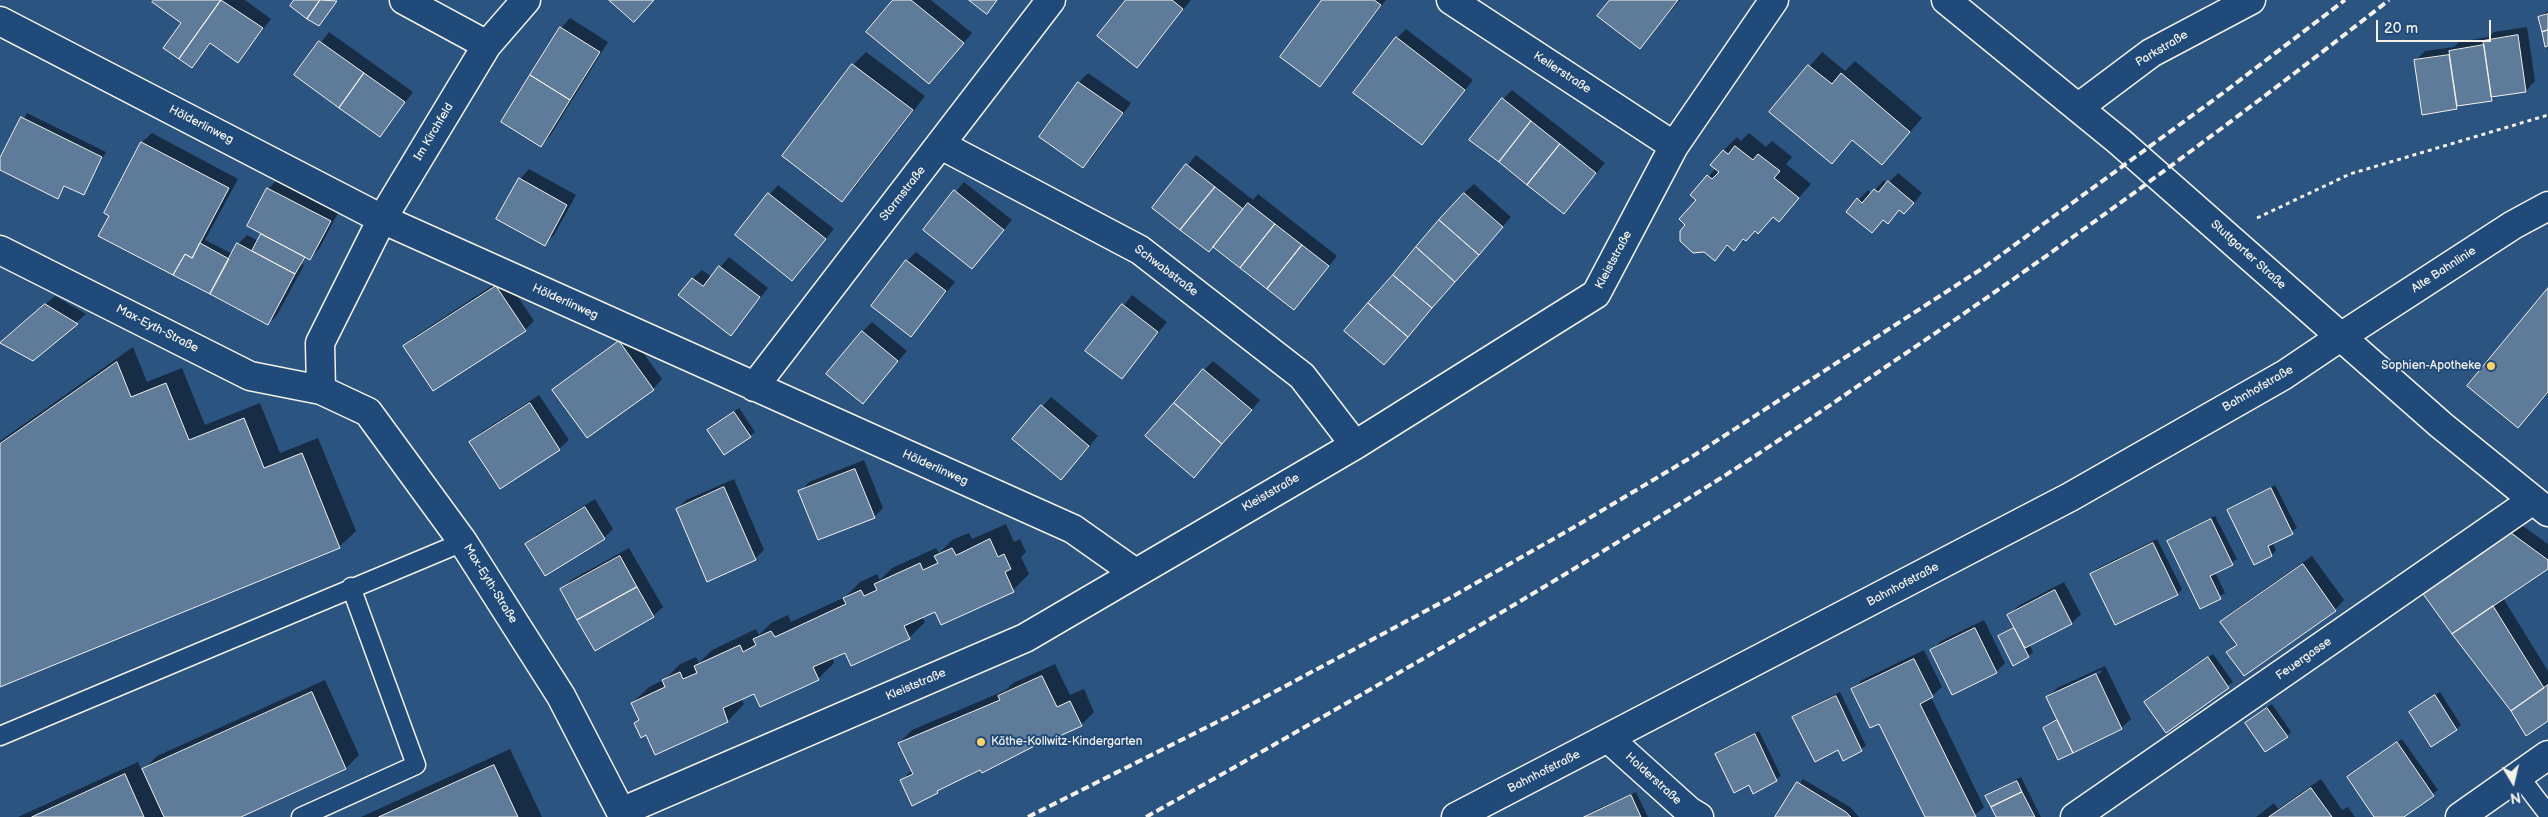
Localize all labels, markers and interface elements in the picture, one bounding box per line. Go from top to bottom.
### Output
scale bar [2378,10,2493,42]
text: 20 m [2384,19,2418,38]
street label: Parkstraße [2133,28,2191,70]
street label: Kellerstraße [1531,49,1593,97]
street label: Im Kirchfeld [411,101,457,163]
street label: Hölderlinweg [166,103,236,147]
street label: Stormstraße [877,164,929,224]
street label: Stuttgarter Straße [2207,217,2289,293]
street label: Kleiststraße [1593,228,1635,292]
street label: Schwabstraße [1131,242,1201,300]
street label: Alte Bahnlinie [2409,244,2479,296]
street label: Hölderlinweg [530,281,600,323]
street label: Max-Eyth-Straße [113,302,201,356]
place label: Sophien-Apotheke [2381,359,2481,373]
marker: Sophien-Apotheke [2485,360,2497,372]
street label: Bahnhofstraße [2220,363,2296,415]
street label: Hölderlinweg [900,447,970,489]
street label: Kleiststraße [1240,471,1302,515]
street label: Max-Eyth-Straße [460,542,520,626]
street label: Bahnhofstraße [1865,560,1941,610]
street label: Feuergasse [2273,635,2335,683]
street label: Kleiststraße [884,666,948,704]
place label: Käthe-Kollwitz-Kindergarten [991,735,1142,749]
marker: Käthe-Kollwitz-Kindergarten [975,736,987,748]
street label: Bahnhofstraße [1505,748,1583,796]
street label: Holderstraße [1622,750,1684,808]
north arrow [2488,757,2538,807]
text: N [2509,788,2522,807]

